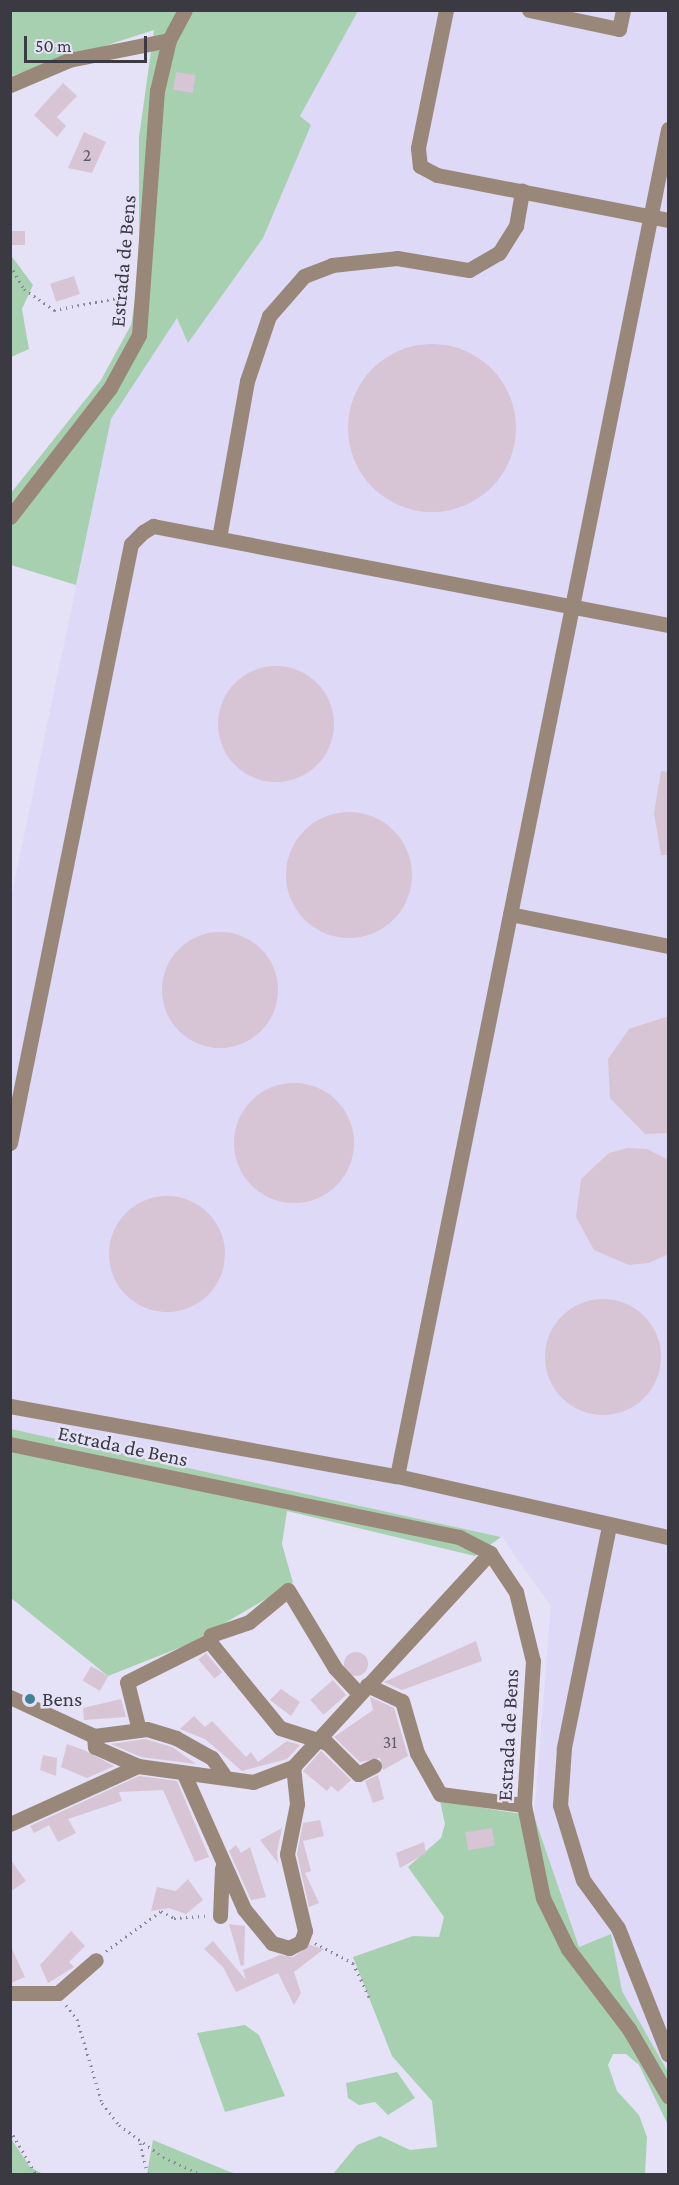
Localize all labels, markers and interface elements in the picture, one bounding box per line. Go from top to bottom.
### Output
scale bar [27,24,150,62]
text: 50 m [35,36,72,56]
house number: 2 [83,144,91,166]
street label: Estrada de Bens [105,194,141,328]
street label: Estrada de Bens [56,1420,190,1472]
street label: Estrada de Bens [492,1668,524,1802]
place label: Bens [42,1686,82,1712]
marker: Bens [23,1692,37,1706]
house number: 31 [383,1731,397,1753]

